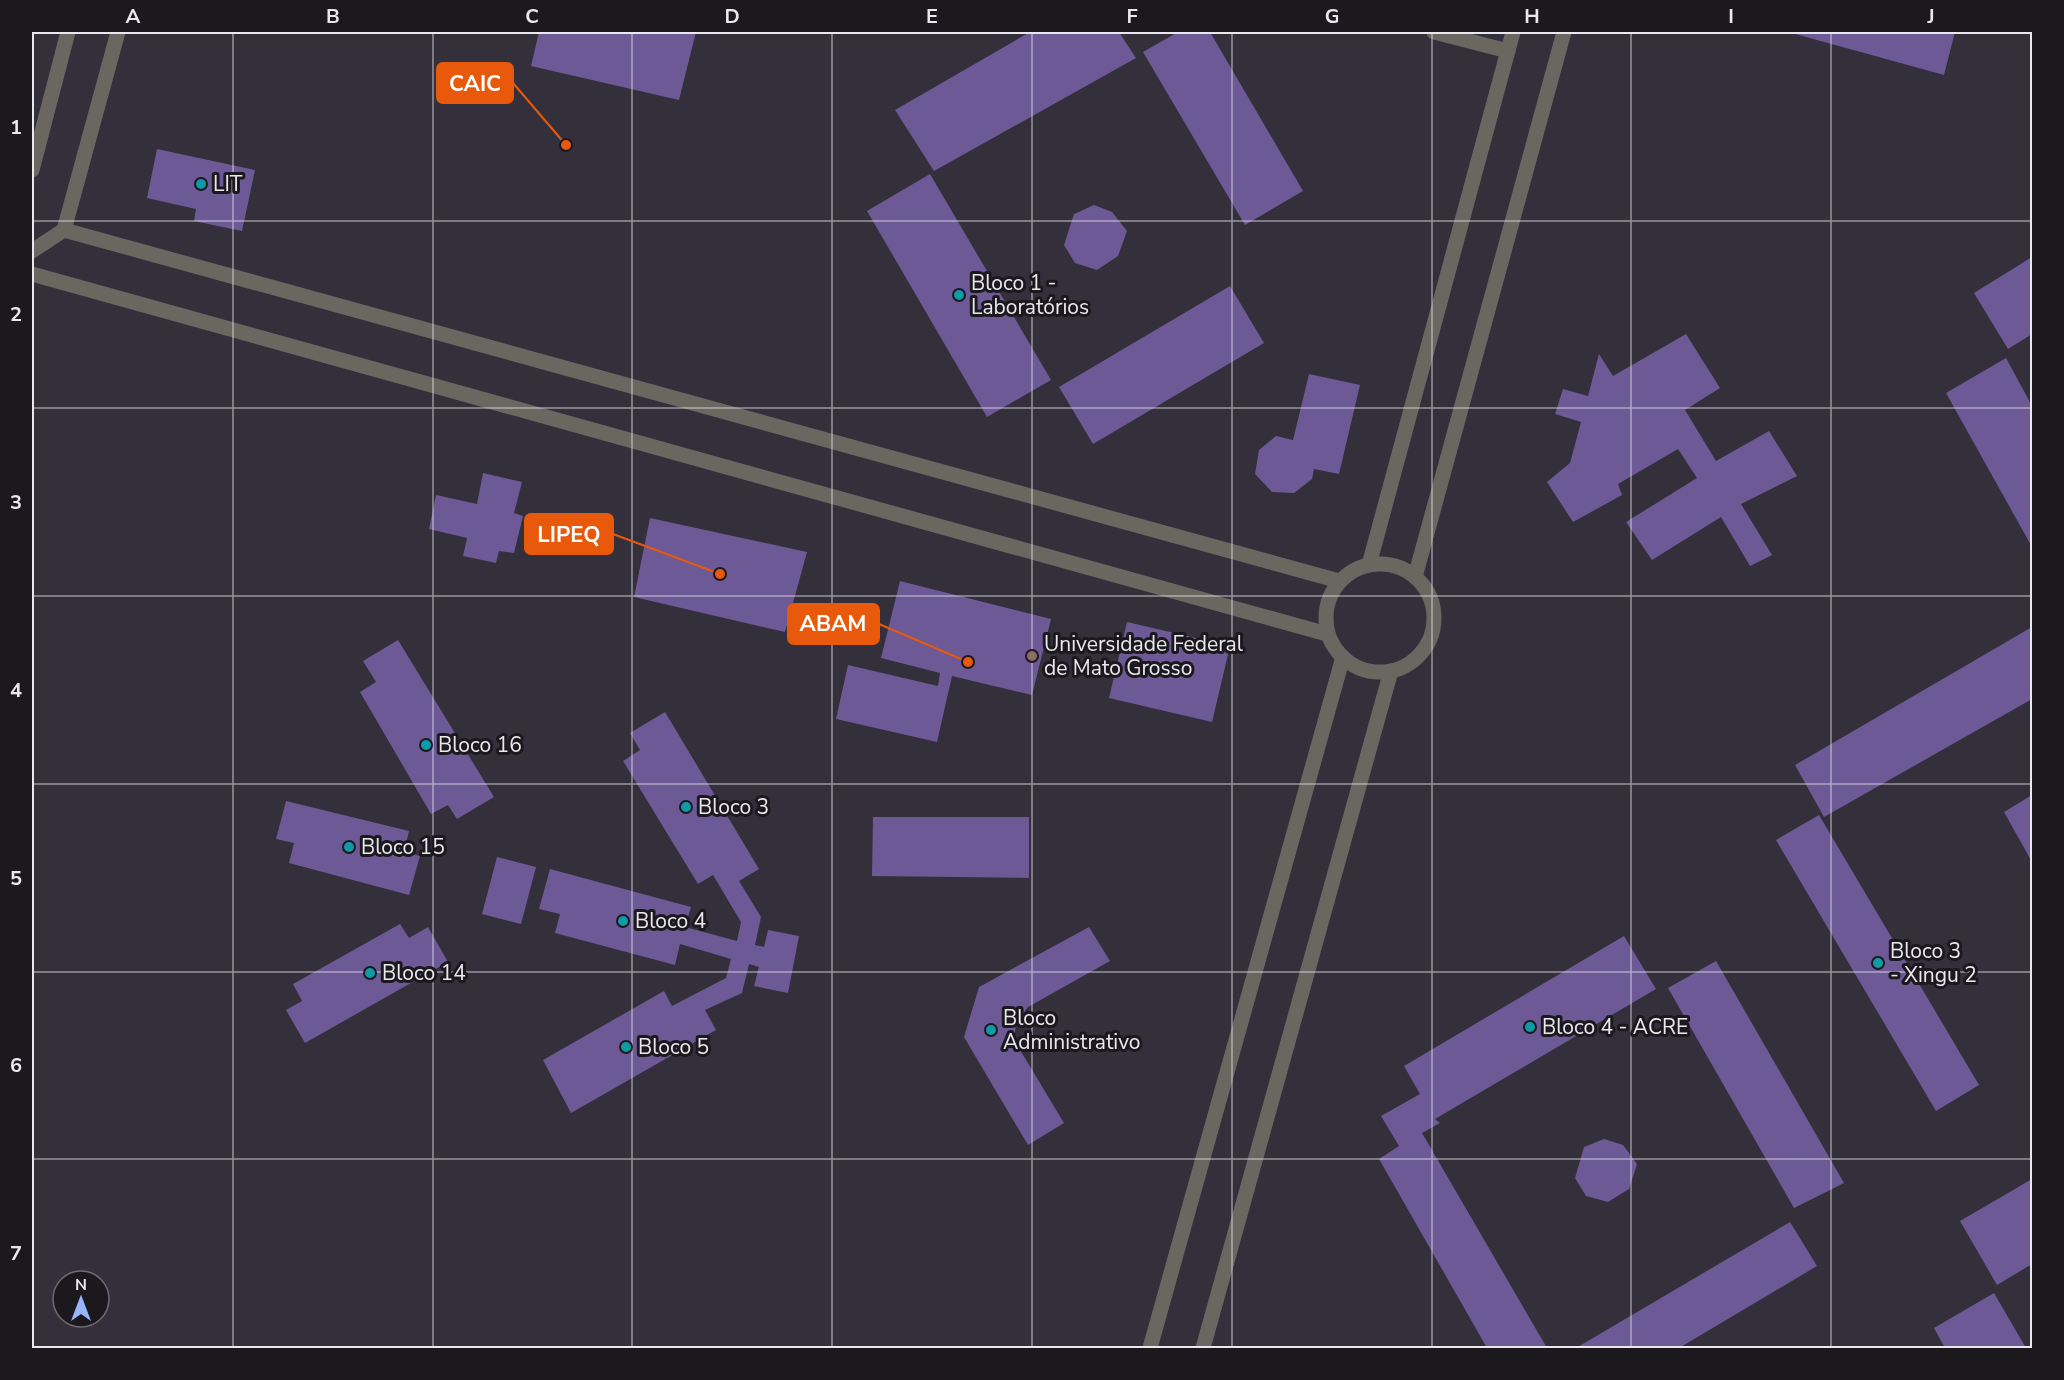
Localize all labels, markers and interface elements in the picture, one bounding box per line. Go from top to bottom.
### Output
text: A [126,3,141,30]
text: B [326,3,340,30]
text: C [525,3,539,30]
text: D [724,3,740,30]
text: E [926,3,938,30]
text: F [1126,3,1138,30]
text: G [1325,3,1339,30]
text: H [1524,3,1540,30]
text: I [1728,3,1734,30]
text: J [1926,3,1935,30]
callout: CAIC [437,63,513,103]
text: CAIC [449,69,501,99]
text: 1 [10,114,22,141]
place label: LIT [213,170,243,198]
marker: LIT [194,177,208,191]
place label: Bloco 1 - Laboratórios [971,269,1089,321]
marker: Bloco 1 - Laboratórios [952,288,966,302]
text: 2 [10,301,22,328]
text: 3 [10,489,22,516]
callout: LIPEQ [525,514,613,554]
text: LIPEQ [537,520,601,550]
callout: ABAM [788,604,879,644]
text: ABAM [800,609,866,639]
place label: Universidade Federal de Mato Grosso [1044,630,1244,682]
marker: Universidade Federal de Mato Grosso [1025,649,1039,663]
text: 4 [10,677,22,704]
place label: Bloco 16 [438,731,522,759]
marker: Bloco 16 [419,738,433,752]
place label: Bloco 3 [698,793,769,821]
marker: Bloco 3 [679,800,693,814]
place label: Bloco 15 [361,833,445,861]
marker: Bloco 15 [342,840,356,854]
text: 5 [10,865,22,892]
place label: Bloco 4 [635,907,706,935]
marker: Bloco 4 [616,914,630,928]
place label: Bloco 3 - Xingu 2 [1890,937,1977,989]
marker: Bloco 3 - Xingu 2 [1871,956,1885,970]
place label: Bloco 14 [382,959,466,987]
marker: Bloco 14 [363,966,377,980]
place label: Bloco Administrativo [1003,1004,1141,1056]
place label: Bloco 4 - ACRE [1542,1013,1688,1041]
marker: Bloco 4 - ACRE [1523,1020,1537,1034]
marker: Bloco Administrativo [984,1023,998,1037]
place label: Bloco 5 [638,1033,709,1061]
marker: Bloco 5 [619,1040,633,1054]
text: 6 [10,1052,22,1079]
text: 7 [10,1240,22,1267]
north arrow [51,1269,111,1329]
text: N [75,1274,87,1296]

